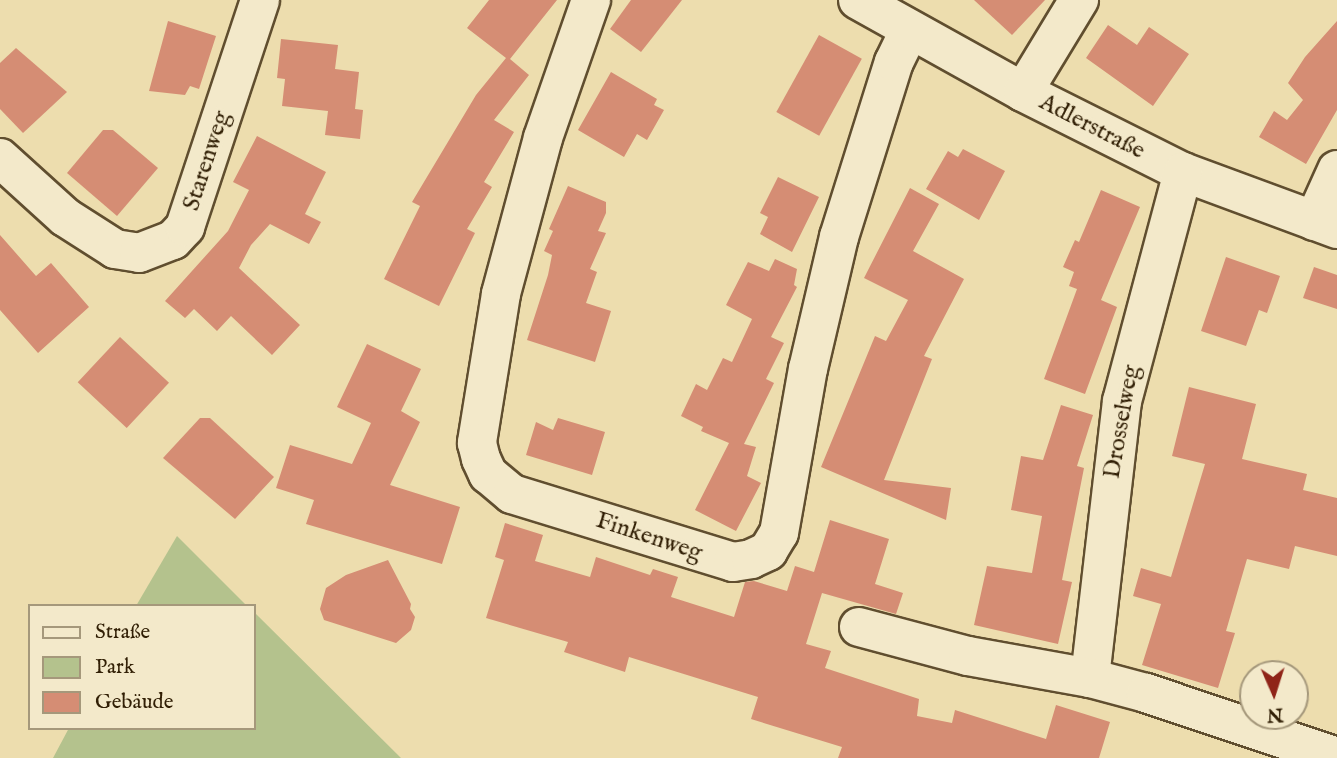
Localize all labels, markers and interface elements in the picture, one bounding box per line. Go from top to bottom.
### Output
street label: Adlerstraße [1034,88,1150,166]
street label: Starenweg [177,108,237,214]
street label: Drosselweg [1098,363,1146,481]
street label: Finkenweg [592,506,706,568]
legend [28,604,256,730]
text: Straße [95,619,150,646]
text: Park [95,654,135,681]
north arrow [1239,660,1309,730]
text: Gebäude [95,689,173,716]
text: N [1266,702,1284,726]

